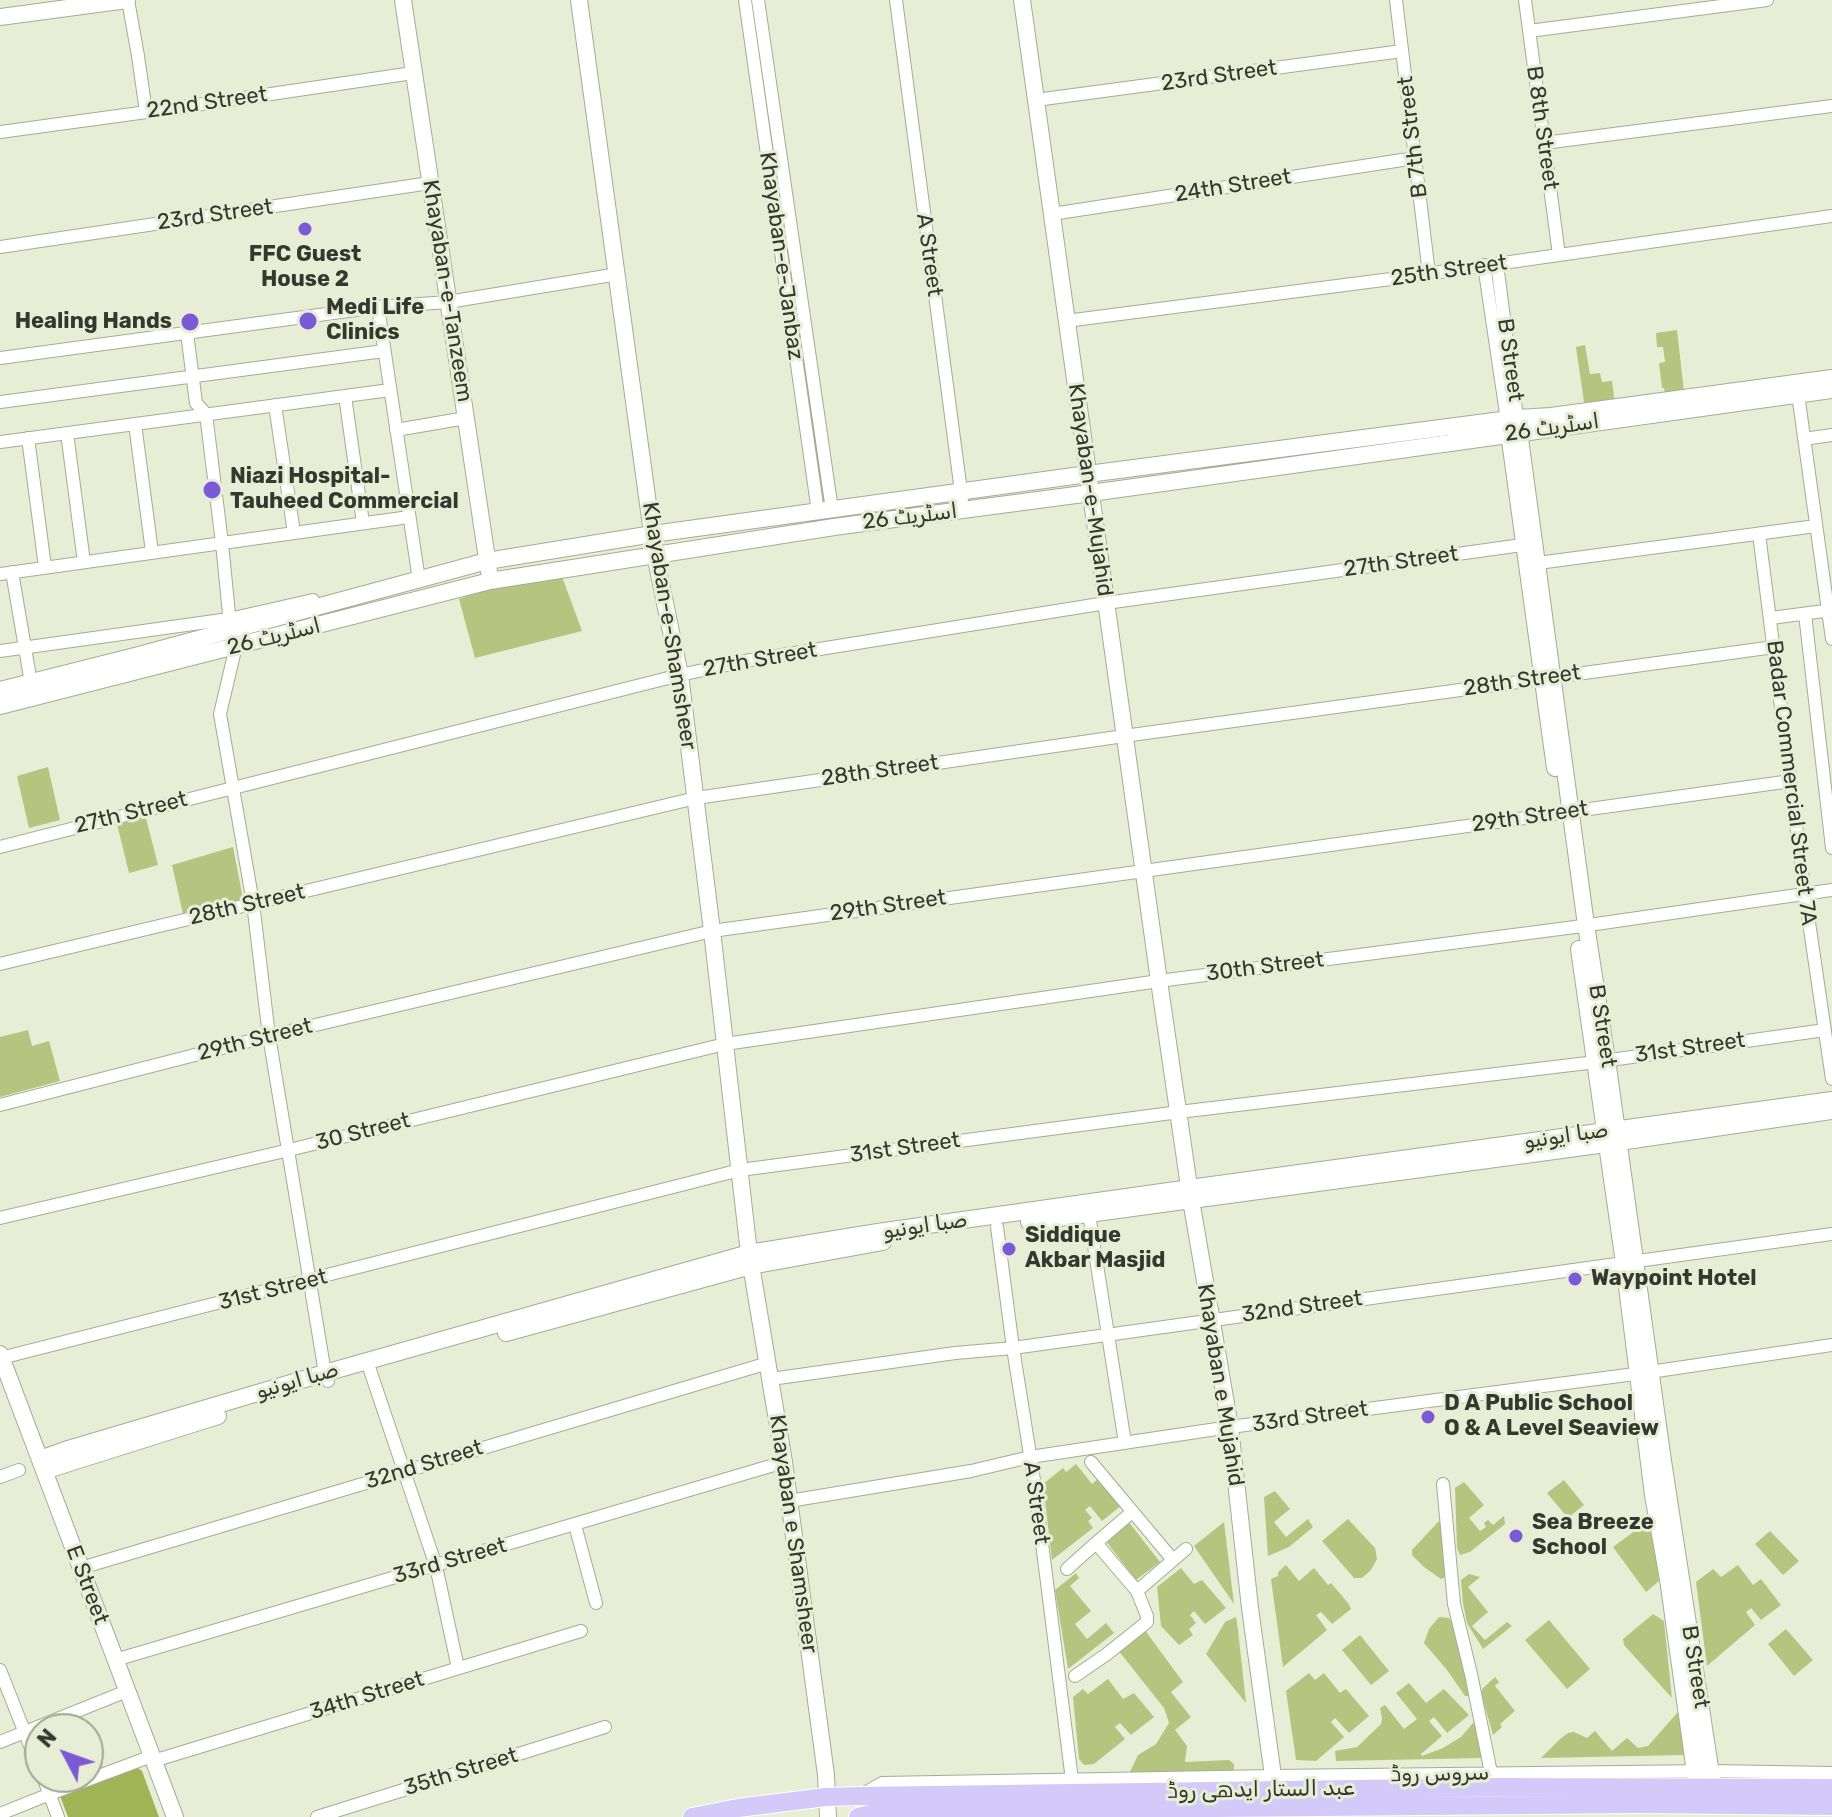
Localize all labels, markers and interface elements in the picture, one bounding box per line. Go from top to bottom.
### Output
street label: 23rd Street [1160,55,1278,97]
street label: B 8th Street [1520,64,1564,192]
street label: B 7th Street [1392,75,1434,199]
street label: 22nd Street [145,81,269,125]
street label: Khayaban-e-Janbaz [753,150,809,362]
street label: 24th Street [1173,164,1293,208]
street label: Khayaban-e-Tanzeem [416,178,478,404]
street label: 23rd Street [156,194,274,236]
street label: A Street [910,212,948,298]
marker: FFC Guest House 2 [296,220,314,238]
place label: FFC Guest House 2 [249,242,361,294]
street label: 25th Street [1389,250,1509,292]
place label: Medi Life Clinics [326,295,424,346]
place label: Healing Hands [15,309,172,335]
marker: Medi Life Clinics [297,310,319,332]
marker: Healing Hands [179,311,201,333]
street label: B Street [1491,317,1529,403]
street label: Khayaban-e-Mujahid [1062,382,1118,598]
street label: اسٹریٹ 26 [1503,408,1601,448]
place label: Niazi Hospital- Tauheed Commercial [230,464,459,516]
marker: Niazi Hospital- Tauheed Commercial [201,479,223,501]
street label: اسٹریٹ 26 [861,498,959,536]
street label: Khayaban-e-Shamsheer [636,500,702,752]
street label: 27th Street [1342,541,1460,583]
street label: اسٹریٹ 26 [225,613,323,661]
street label: 27th Street [701,637,819,683]
street label: Badar Commercial Street 7A [1760,639,1822,927]
street label: 28th Street [1462,660,1582,702]
street label: 28th Street [820,750,940,792]
street label: 27th Street [72,786,190,840]
street label: 29th Street [1470,796,1590,838]
street label: 28th Street [187,879,307,931]
street label: 29th Street [828,885,948,927]
street label: 30th Street [1205,947,1325,987]
street label: B Street [1582,983,1622,1069]
street label: 29th Street [195,1013,315,1067]
street label: 31st Street [1633,1027,1747,1069]
street label: 30 Street [313,1108,413,1156]
street label: صبا ایونیو [1522,1117,1610,1155]
street label: 31st Street [848,1127,962,1169]
street label: صبا ایونیو [881,1207,969,1245]
place label: Siddique Akbar Masjid [1025,1223,1165,1274]
marker: Siddique Akbar Masjid [1000,1240,1018,1258]
street label: 31st Street [216,1264,330,1316]
place label: Waypoint Hotel [1591,1266,1757,1292]
marker: Waypoint Hotel [1566,1270,1584,1288]
street label: Khayaban e Mujahid [1191,1282,1249,1488]
street label: 32nd Street [1240,1285,1364,1329]
street label: صبا ایونیو [253,1357,341,1405]
place label: D A Public School O & A Level Seaview [1444,1391,1659,1442]
street label: 33rd Street [1250,1396,1370,1438]
marker: D A Public School O & A Level Seaview [1419,1408,1437,1426]
street label: Khayaban e Shamsheer [763,1413,823,1655]
street label: 32nd Street [362,1435,486,1495]
street label: A Street [1017,1460,1055,1546]
place label: Sea Breeze School [1532,1510,1654,1562]
marker: Sea Breeze School [1507,1527,1525,1545]
street label: 33rd Street [390,1532,510,1590]
street label: E Street [60,1542,114,1628]
street label: B Street [1675,1624,1715,1710]
street label: 34th Street [307,1666,427,1726]
north arrow [24,1713,104,1793]
text: N [32,1723,62,1753]
street label: 35th Street [401,1742,521,1802]
street label: سروس روڈ [1391,1760,1489,1788]
street label: عبد الستار ایدھی روڈ [1167,1775,1355,1805]

